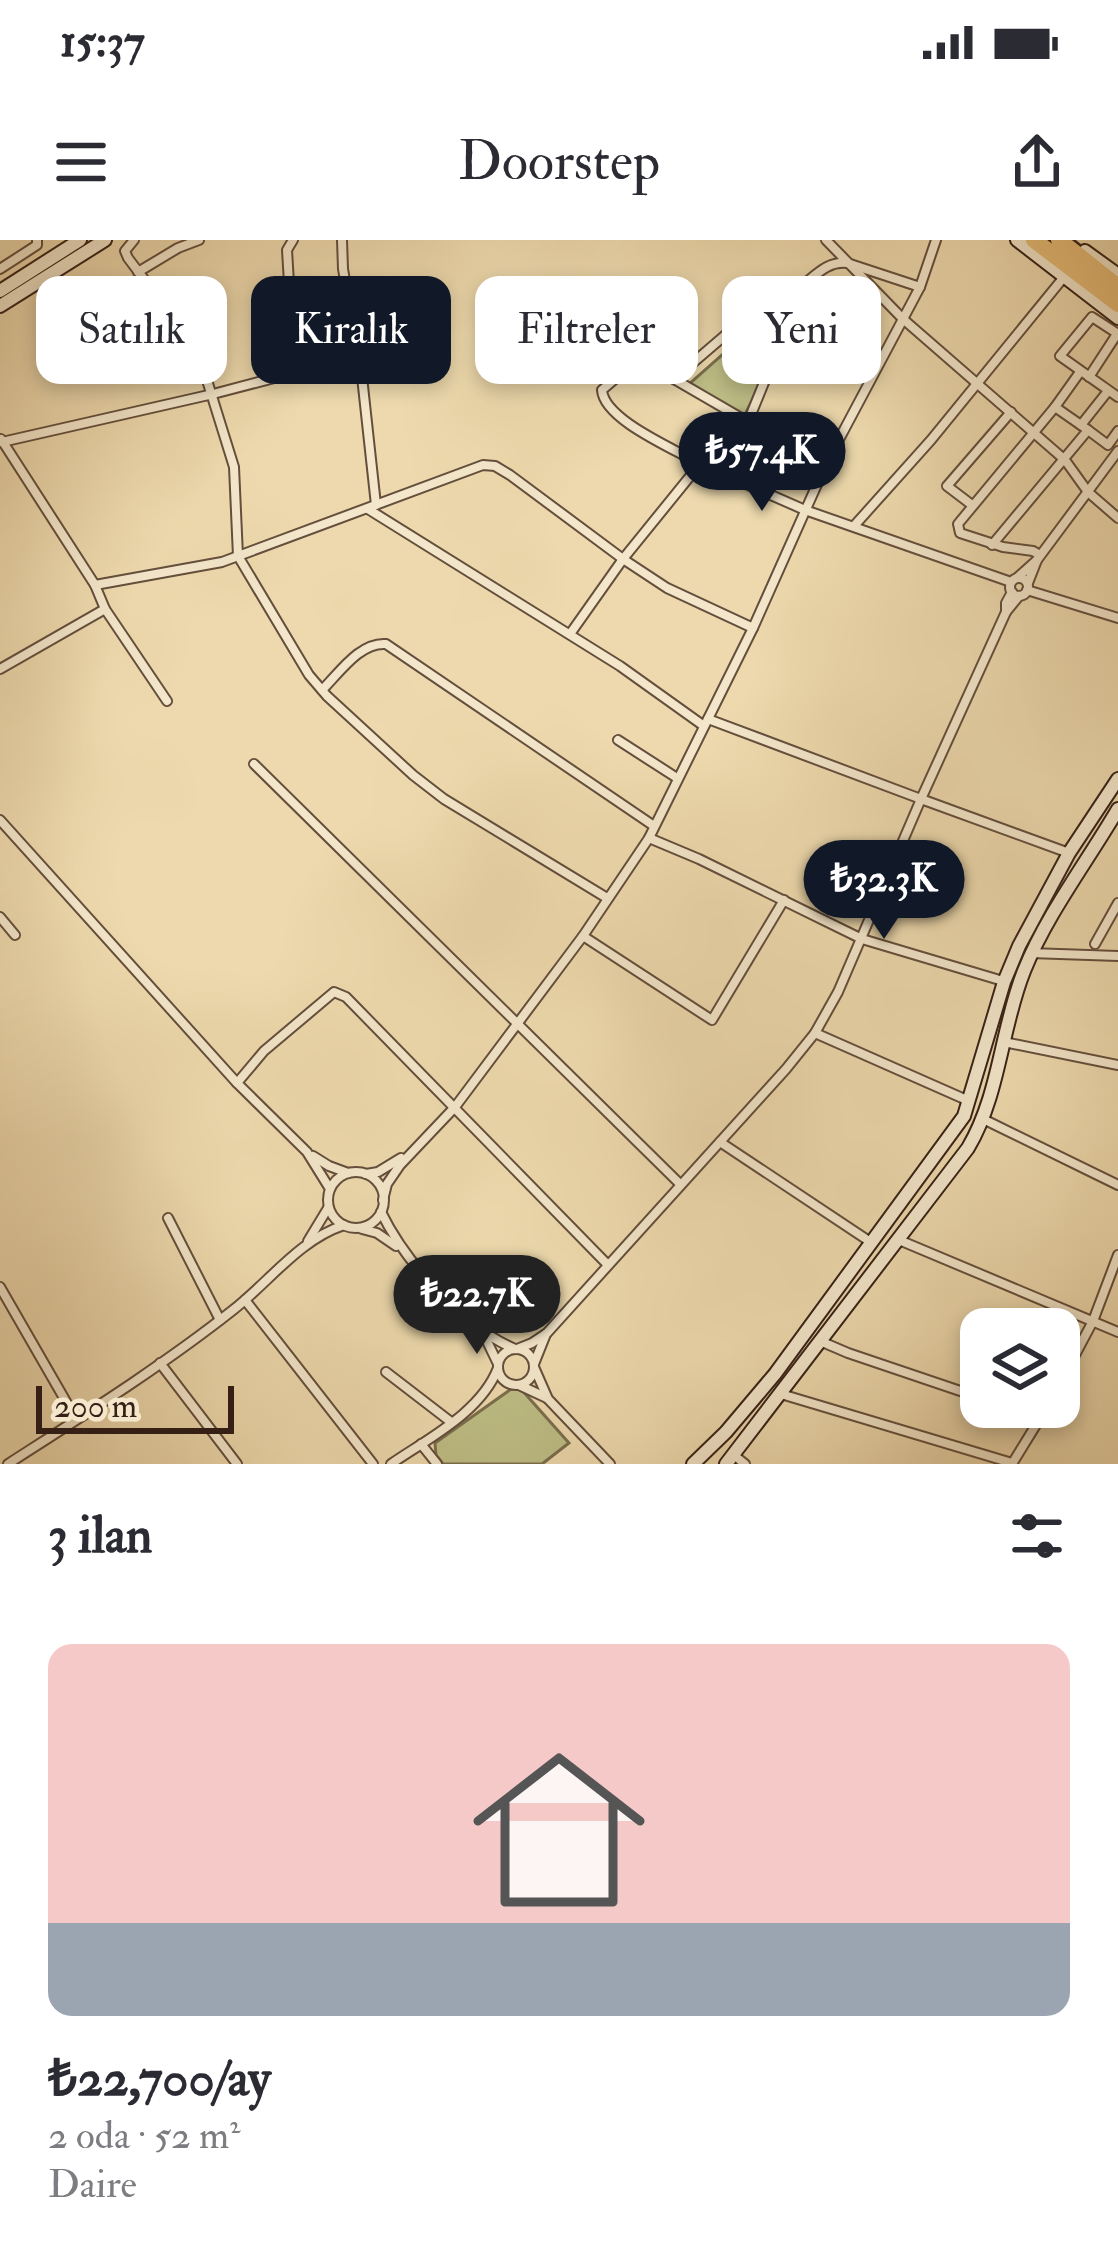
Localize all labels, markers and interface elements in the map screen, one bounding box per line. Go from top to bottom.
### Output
text: 15:37 [60,14,145,70]
text: Doorstep [458,128,660,196]
icon: menu [48,129,114,195]
icon: share [1004,129,1070,195]
chip: Satılık [36,276,227,384]
chip: Kiralık [251,276,451,384]
chip: Filtreler [475,276,698,384]
chip: Yeni [722,276,881,384]
pin: ₺57.4K [664,412,860,514]
text: ₺57.4K [706,426,818,475]
pin: ₺32.3K [786,840,982,942]
text: ₺32.3K [831,854,937,903]
pin: ₺22.7K [379,1255,575,1357]
text: ₺22.7K [420,1269,534,1318]
map controls [960,1308,1080,1428]
button: layers [960,1308,1080,1428]
scale bar [36,1380,234,1433]
text: 200 m [54,1386,137,1427]
icon: filters [1004,1503,1070,1569]
text: 3 ilan [48,1504,152,1568]
icon: home [451,1722,667,1938]
text: ₺22,700/ay [48,2047,271,2111]
text: 2 oda · 52 m² [48,2111,240,2160]
text: Daire [48,2160,137,2209]

